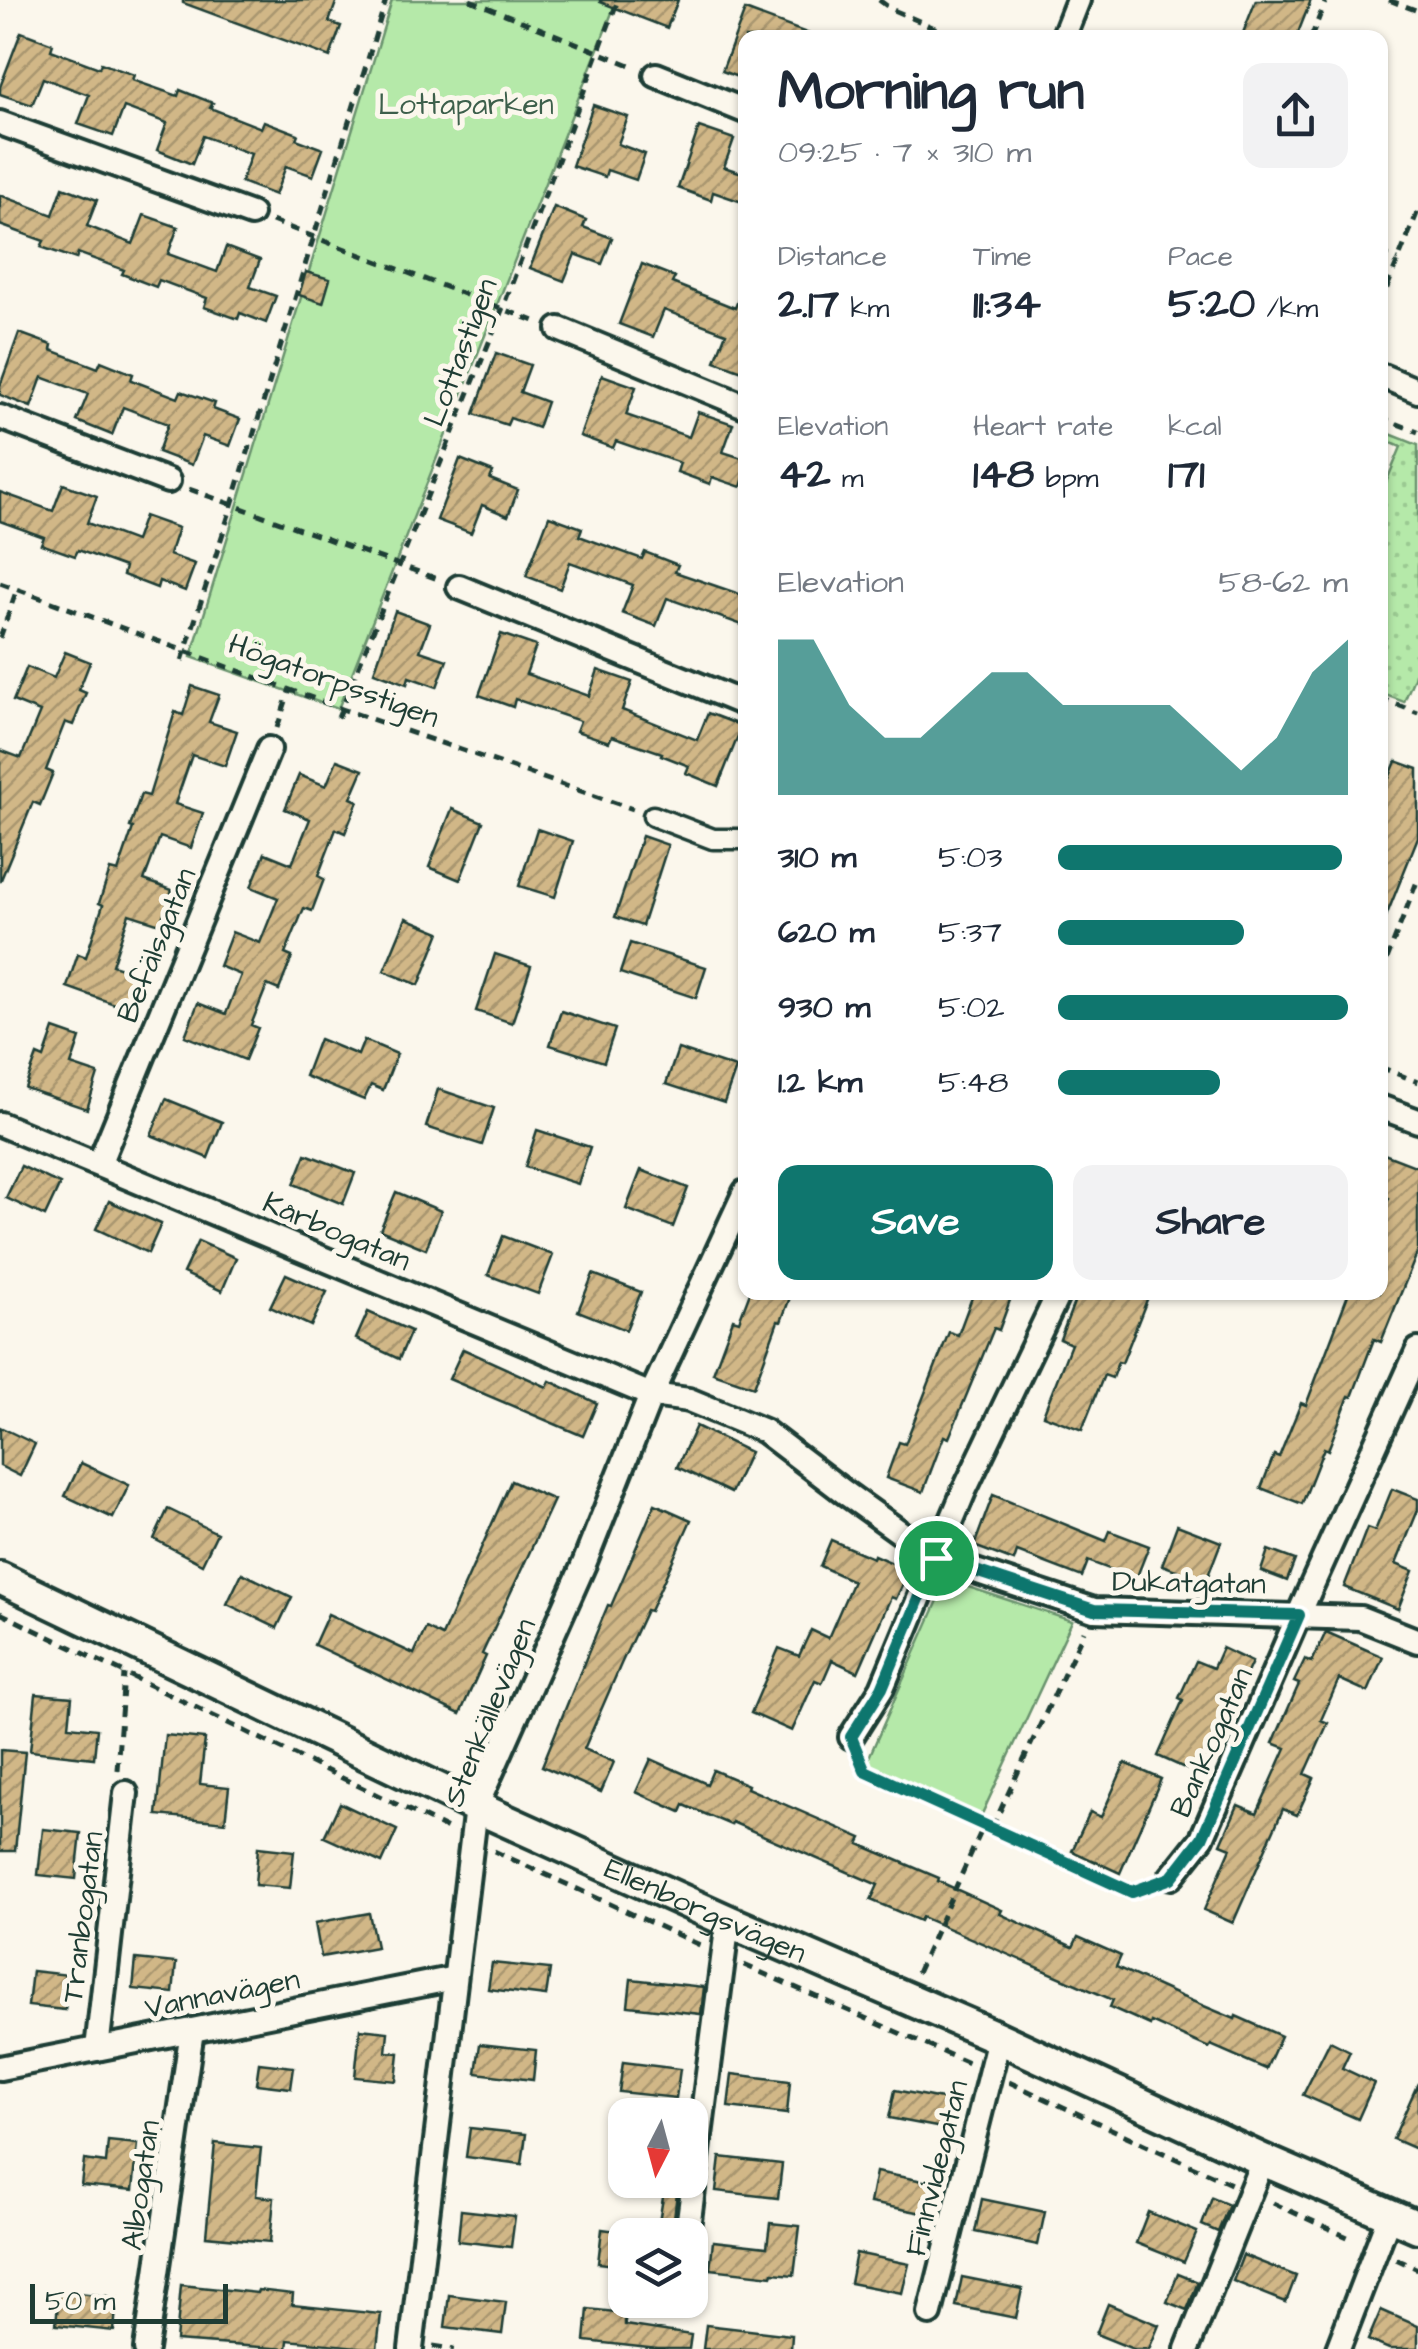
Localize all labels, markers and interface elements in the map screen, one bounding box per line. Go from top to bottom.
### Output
text: Morning run [778,54,1084,130]
button: share [1243,63,1348,168]
park label: Lottaparken [378,84,554,126]
text: 09:25 · 7 × 310 m [778,130,1032,175]
text: Distance [778,237,887,276]
text: Time [973,237,1032,276]
text: Pace [1168,237,1233,276]
street label: Lottastigen [413,272,509,433]
text: 2.17 [778,276,839,334]
text: 11:34 [973,276,1041,334]
text: 5:20 [1168,276,1255,334]
text: km [839,289,889,328]
text: /km [1255,289,1318,328]
text: Elevation [778,407,888,446]
text: Heart rate [973,407,1114,446]
text: kcal [1168,407,1222,446]
text: 42 [778,446,831,504]
text: 148 [973,446,1034,504]
text: 171 [1168,446,1205,504]
text: m [831,459,864,498]
text: bpm [1034,459,1099,498]
text: Elevation [778,560,904,605]
text: 58–62 m [1219,560,1348,605]
street label: Högatorpsstigen [222,623,445,739]
text: 310 m [778,835,856,880]
text: 5:03 [938,835,1002,880]
street label: Befälsgatan [107,862,208,1029]
text: 620 m [778,910,874,955]
text: 5:37 [938,910,1002,955]
text: 930 m [778,985,870,1030]
text: 5:02 [938,985,1005,1030]
text: 1.2 km [778,1060,862,1105]
text: 5:48 [938,1060,1009,1105]
button: Save [778,1165,1053,1280]
button: Share [1073,1165,1348,1280]
street label: Kårbogatan [256,1182,417,1283]
pin [894,1516,979,1601]
icon: arrive [909,1531,964,1586]
street label: Dukatgatan [1112,1561,1266,1606]
street label: Stenkällevägen [433,1612,548,1813]
street label: Bankogatan [1160,1661,1265,1824]
street label: Tranbogatan [52,1829,115,2005]
street label: Ellenborgsvägen [598,1848,813,1974]
street label: Vannavägen [141,1958,303,2031]
street label: Finnvidegatan [895,2076,980,2261]
north arrow [608,2098,708,2198]
map controls [608,2098,708,2318]
street label: Albogatan [111,2117,172,2253]
button: layers [608,2218,708,2318]
scale bar [30,2279,228,2324]
text: 50 m [45,2282,116,2321]

